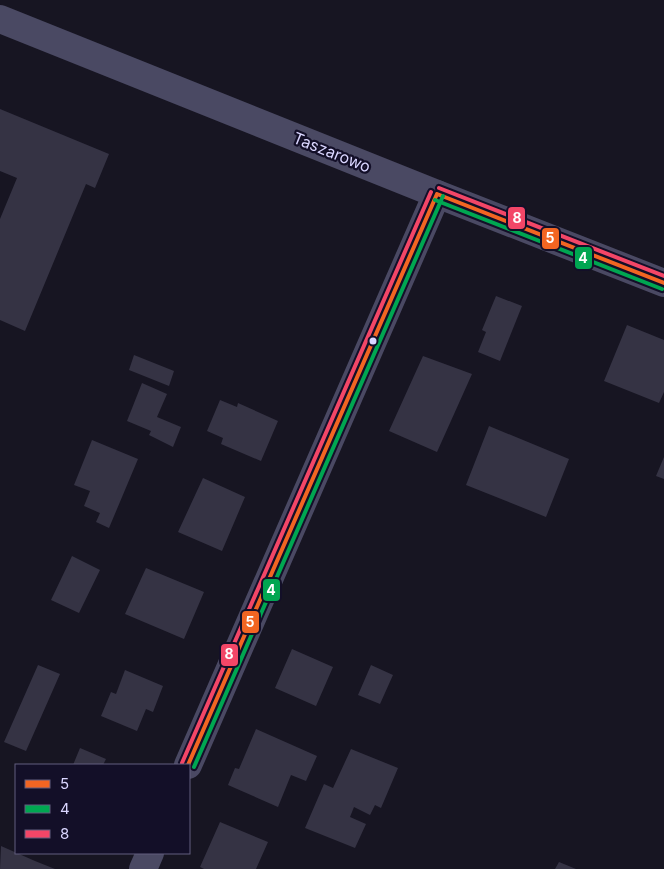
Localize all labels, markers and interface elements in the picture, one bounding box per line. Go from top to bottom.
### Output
street label: Taszarowo [290,127,374,177]
line badge: 8 [507,206,526,230]
text: 8 [512,209,522,226]
line badge: 5 [541,227,560,250]
text: 5 [546,229,555,246]
line badge: 4 [574,246,593,270]
text: 4 [578,249,588,266]
unlabelled marker [368,336,378,346]
line badge: 4 [262,578,281,602]
text: 4 [266,581,276,598]
line badge: 5 [241,610,260,634]
text: 5 [246,613,255,630]
line badge: 8 [220,643,239,667]
text: 8 [224,645,234,662]
legend [15,764,190,854]
text: 5 [60,774,69,793]
text: 4 [60,799,70,818]
text: 8 [60,824,69,843]

